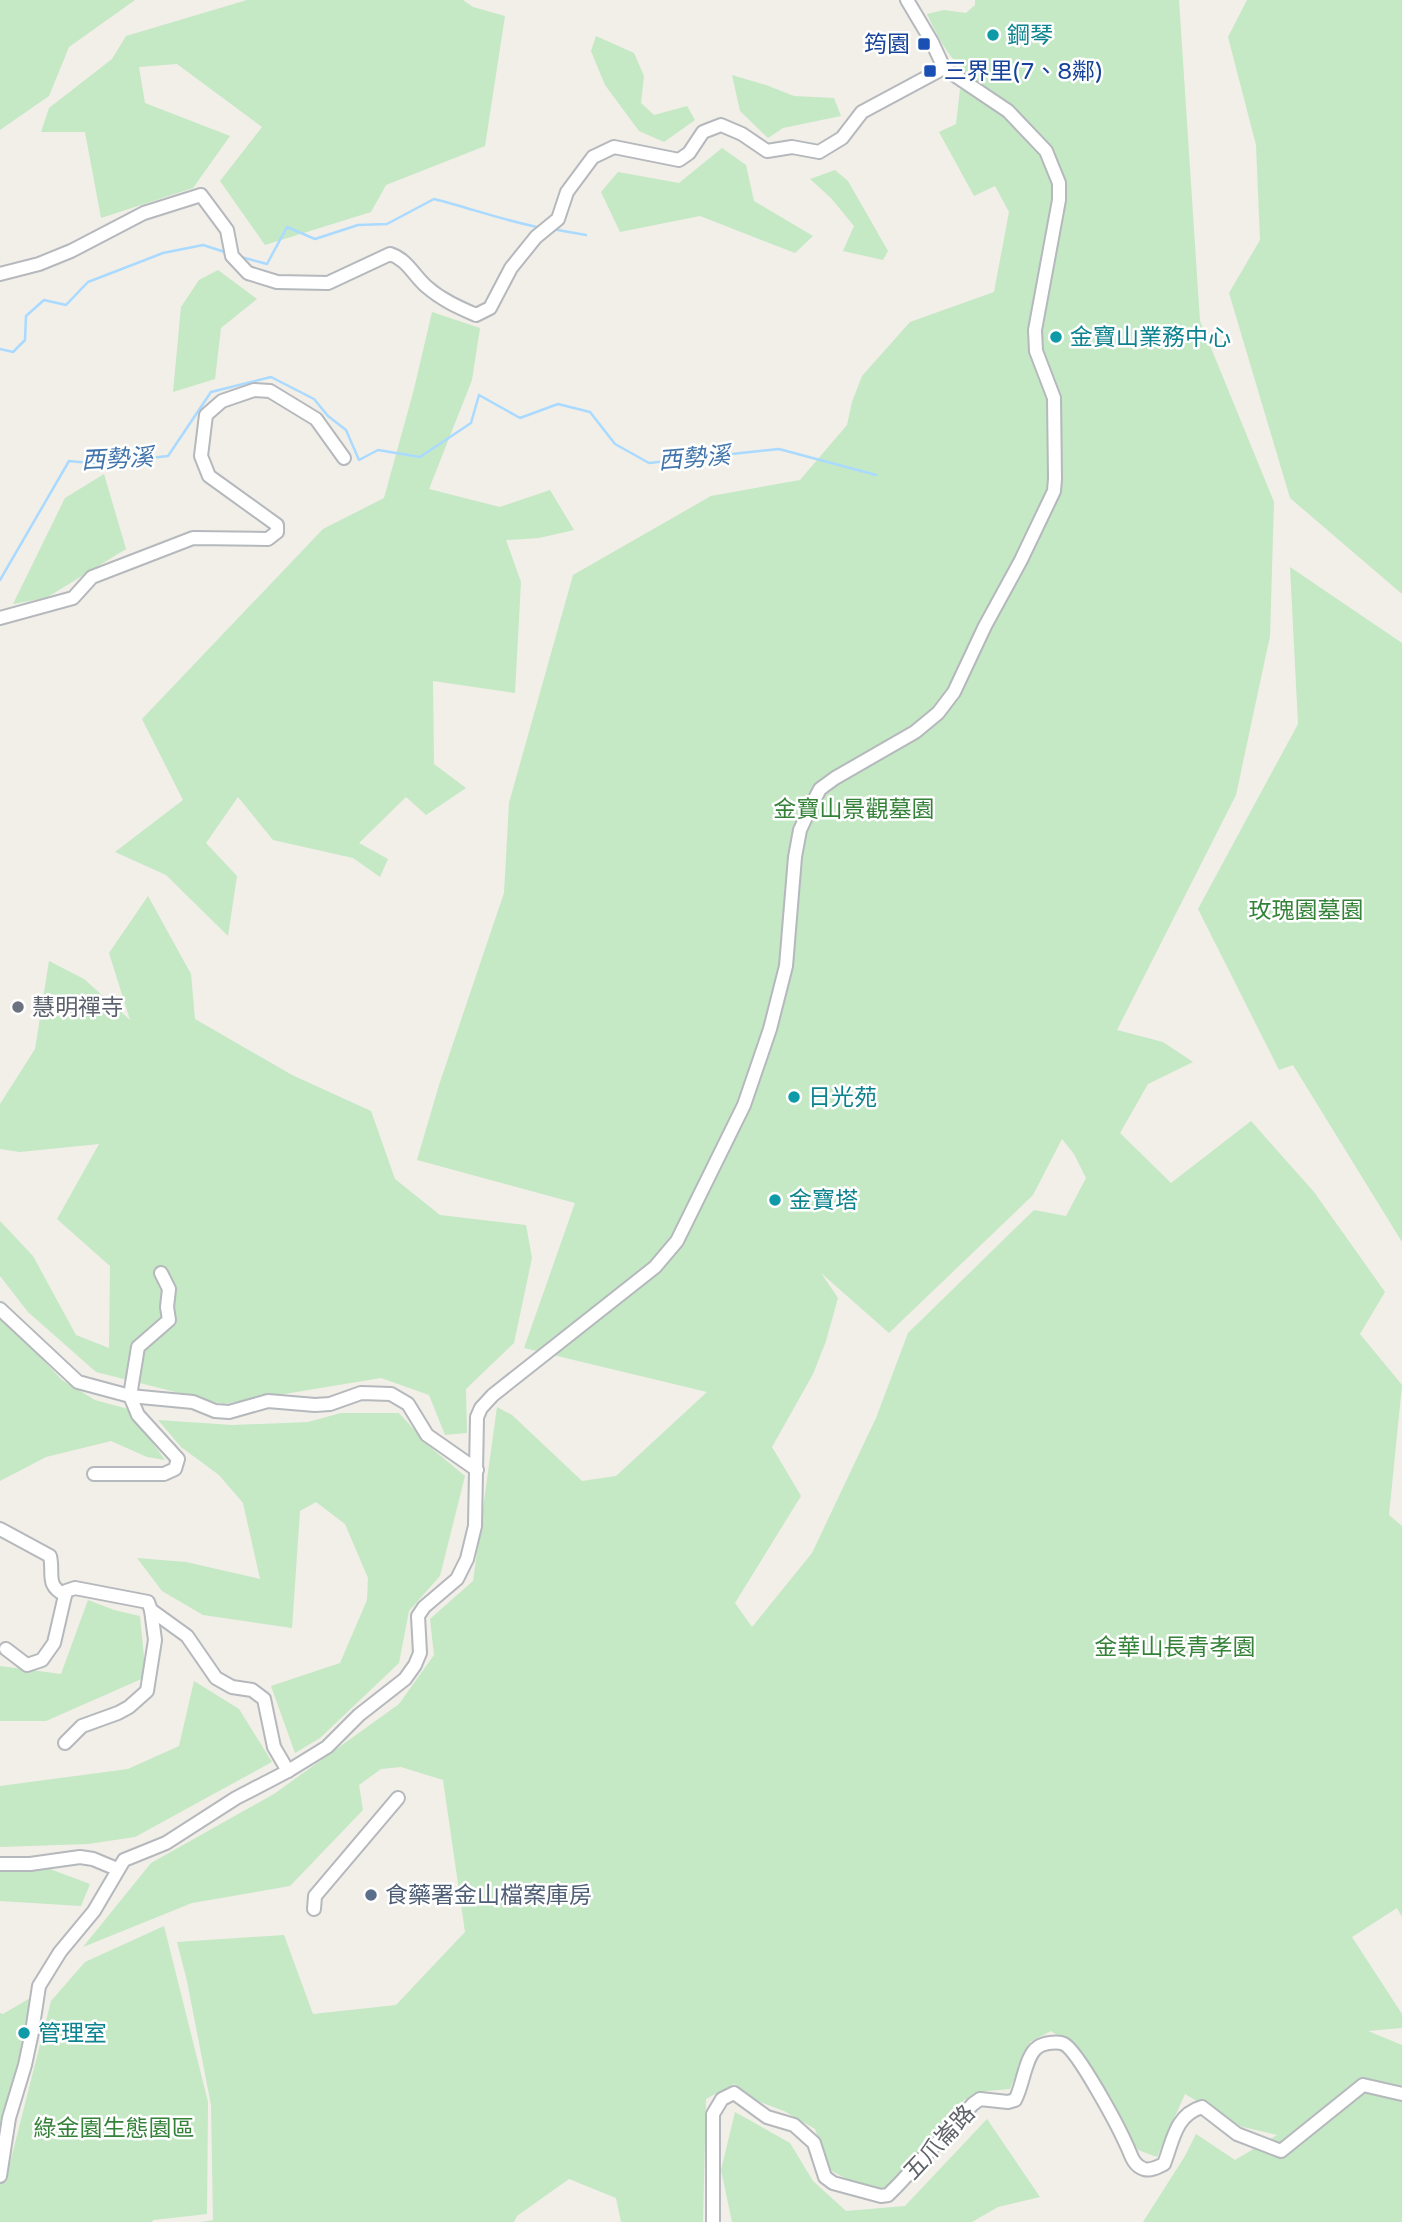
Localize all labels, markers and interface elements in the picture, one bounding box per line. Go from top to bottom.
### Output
place label: 鋼琴 [1007,22,1053,50]
marker: 鋼琴 [985,27,1001,43]
place label: 筠園 [864,31,910,59]
marker: 筠園 [916,36,932,52]
place label: 三界里(7、8鄰) [944,58,1102,86]
marker: 三界里(7、8鄰) [922,63,938,79]
place label: 金寶山業務中心 [1070,324,1231,352]
marker: 金寶山業務中心 [1048,329,1064,345]
water label: 西勢溪 [657,441,734,476]
water label: 西勢溪 [80,443,157,476]
park label: 金寶山景觀墓園 [774,796,935,824]
park label: 玫瑰園墓園 [1249,897,1364,925]
place label: 慧明禪寺 [32,994,124,1022]
marker: 慧明禪寺 [10,999,26,1015]
place label: 日光苑 [808,1084,877,1112]
marker: 日光苑 [786,1089,802,1105]
place label: 金寶塔 [789,1187,858,1215]
marker: 金寶塔 [767,1192,783,1208]
park label: 金華山長青孝園 [1095,1634,1256,1662]
place label: 食藥署金山檔案庫房 [385,1882,592,1910]
marker: 食藥署金山檔案庫房 [363,1887,379,1903]
place label: 管理室 [38,2020,107,2048]
marker: 管理室 [16,2025,32,2041]
street label: 五爪崙路 [898,2099,981,2186]
park label: 綠金園生態園區 [34,2115,195,2143]

